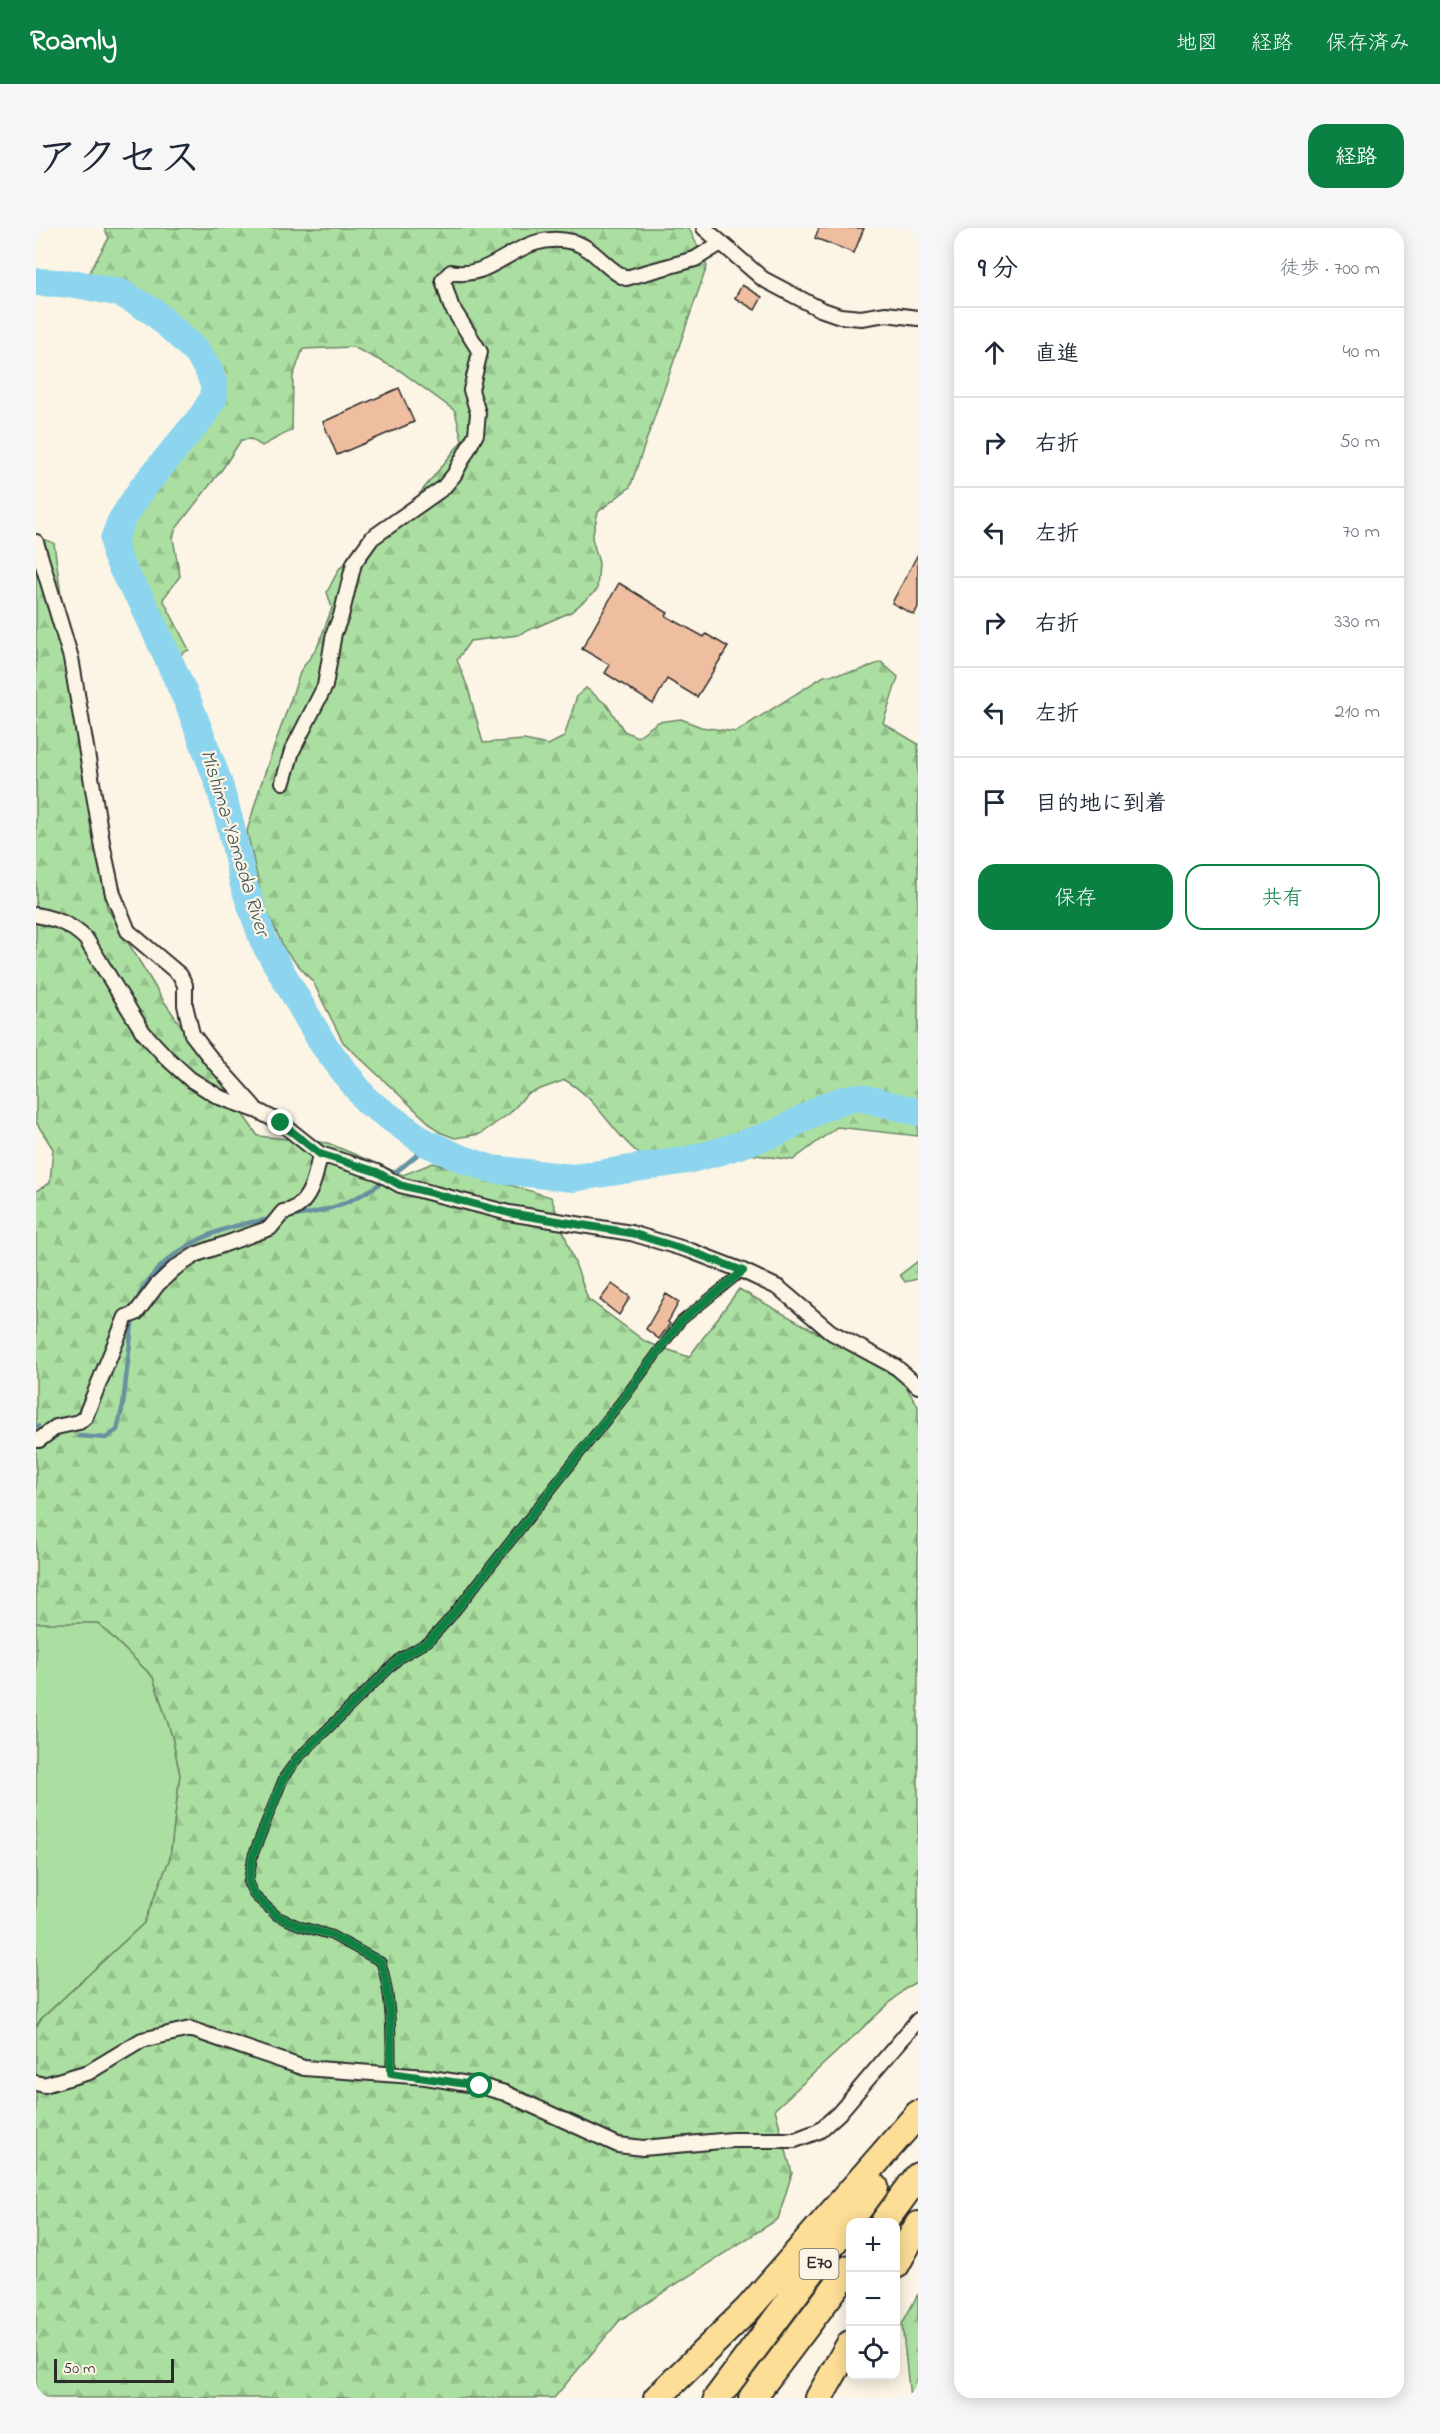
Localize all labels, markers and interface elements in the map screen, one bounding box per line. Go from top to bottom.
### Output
text: Roamly [30,22,117,63]
text: 地図 [1176,29,1218,59]
text: 経路 [1251,29,1293,59]
text: 保存済み [1326,29,1410,59]
button: 経路 [1308,124,1404,188]
text: アクセス [36,130,201,191]
text: 9 分 [978,251,1018,289]
text: 徒歩 · 700 m [1280,255,1380,284]
icon: ahead [978,336,1011,369]
text: 40 m [1343,338,1380,367]
text: 直進 [1035,339,1079,371]
icon: right [978,426,1011,459]
text: 50 m [1339,428,1380,457]
text: 右折 [1035,429,1079,461]
icon: left [978,516,1011,549]
text: 70 m [1343,518,1380,547]
text: 左折 [1035,519,1079,551]
icon: right [978,606,1011,639]
text: 330 m [1334,608,1380,637]
text: 右折 [1035,609,1079,641]
icon: left [978,696,1011,729]
text: 210 m [1335,698,1380,727]
text: 左折 [1035,699,1079,731]
water label: Mishima-Yamada River [191,746,277,942]
icon: arrive [978,786,1011,819]
text: 目的地に到着 [1035,789,1167,821]
button: 保存 [978,864,1173,930]
button: 共有 [1185,864,1380,930]
route end [267,1109,293,1135]
route start [466,2072,492,2098]
map controls [846,2218,900,2380]
button: + [846,2218,900,2272]
road number: E70 [800,2249,838,2279]
button: − [846,2272,900,2326]
button: locate [846,2326,900,2380]
scale bar [54,2356,174,2384]
text: 50 m [63,2357,95,2381]

